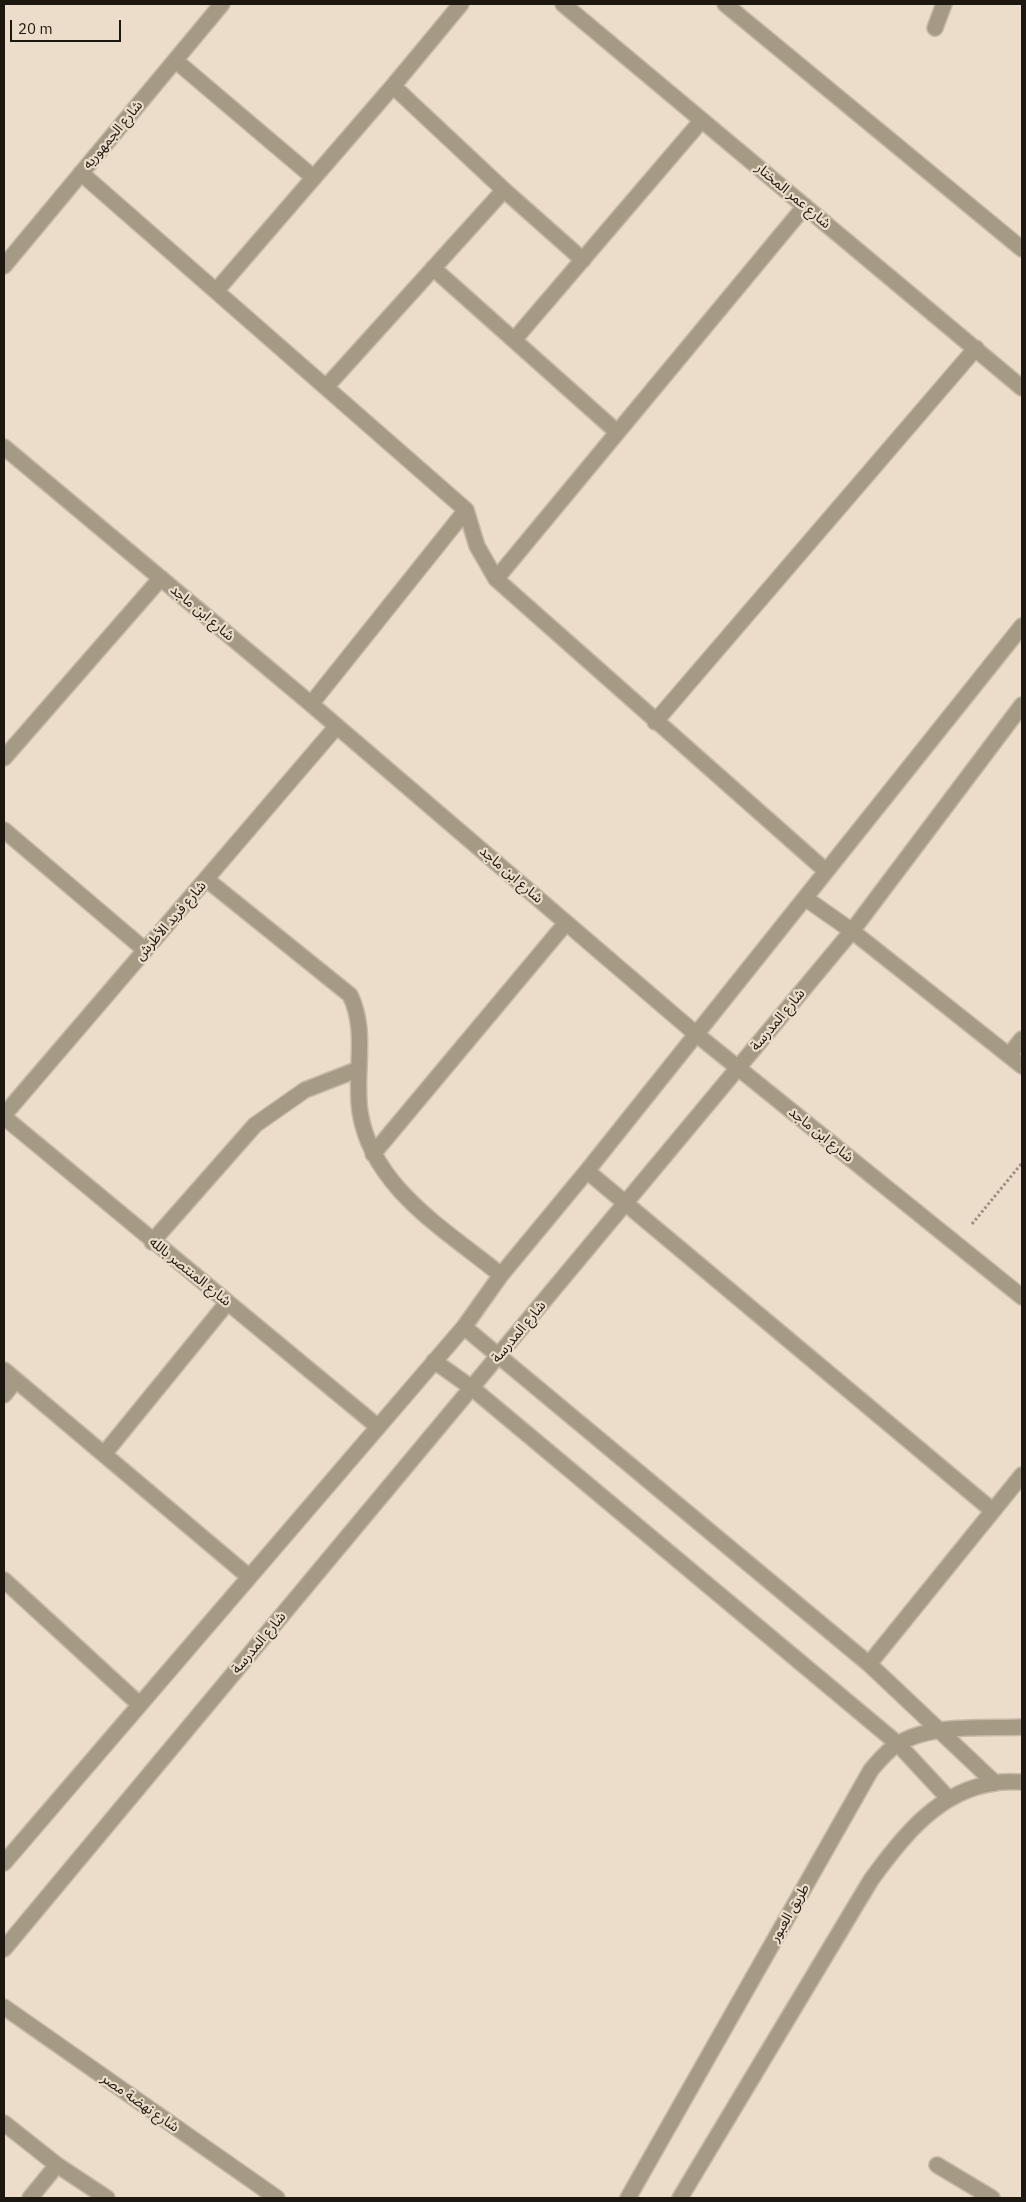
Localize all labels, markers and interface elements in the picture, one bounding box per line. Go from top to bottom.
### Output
scale bar [12,10,124,42]
text: 20 m [18,19,53,38]
street label: شارع الجمهوريه [80,97,146,173]
street label: شارع عمر المختار [752,160,834,232]
street label: شارع ابن ماجد [167,581,237,645]
street label: شارع ابن ماجد [476,843,546,907]
street label: شارع فريد الأطرش [132,878,210,964]
street label: شارع المدرسة [747,986,809,1054]
street label: شارع ابن ماجد [785,1104,857,1166]
street label: شارع المنتصر بالله [146,1234,234,1310]
street label: شارع المدرسة [488,1298,550,1366]
street label: شارع المدرسة [228,1609,290,1677]
street label: طريق العبور [767,1881,813,1945]
street label: شارع نهضة مصر [98,2070,182,2136]

